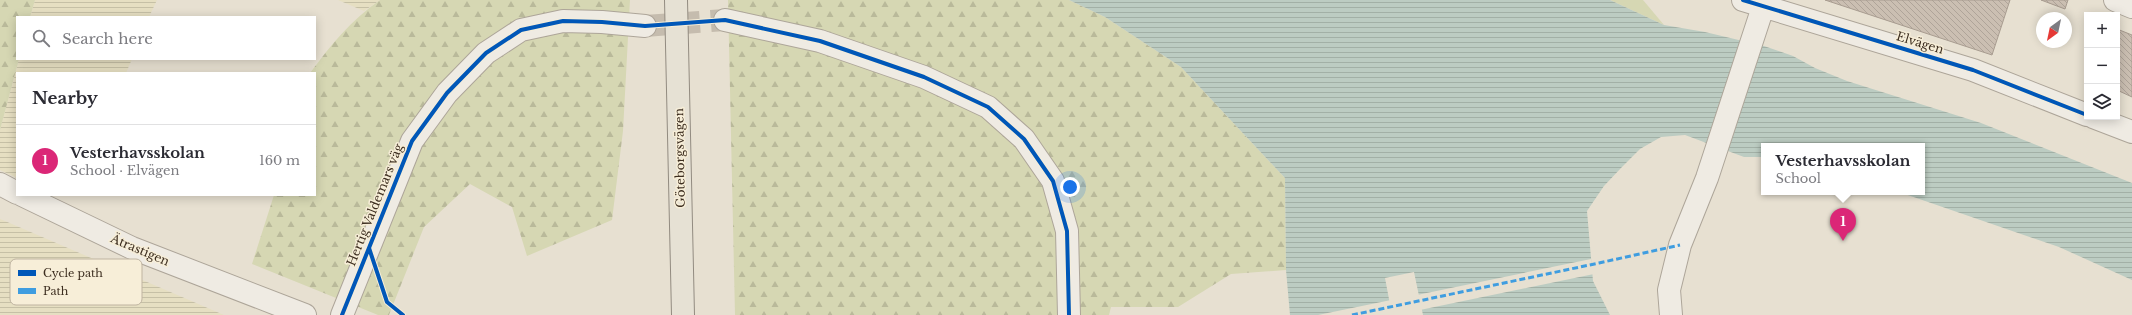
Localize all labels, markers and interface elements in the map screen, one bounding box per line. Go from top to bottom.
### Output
north arrow [2036,12,2072,48]
map controls [2084,12,2120,120]
button: + [2084,12,2120,48]
search box [16,16,316,60]
icon: search [30,27,52,49]
street label: Elvägen [1895,28,1946,57]
text: Search here [62,29,153,48]
button: − [2084,48,2120,84]
button: layers [2084,84,2120,120]
text: Nearby [32,88,98,109]
street label: Göteborgsvägen [671,108,688,208]
street label: Hertig Valdemars väg [343,141,406,268]
text: Vesterhavsskolan [70,143,205,162]
popup [1761,143,1925,195]
text: Vesterhavsskolan [1776,151,1910,170]
text: 1 [42,152,48,169]
text: 160 m [259,152,300,169]
text: School · Elvägen [70,162,179,179]
text: School [1776,170,1821,187]
your location [1060,177,1080,197]
pin: 1 [1830,208,1856,241]
street label: Ätrastigen [108,229,172,269]
legend [10,259,142,305]
text: Cycle path [43,266,103,280]
text: Path [43,284,69,298]

